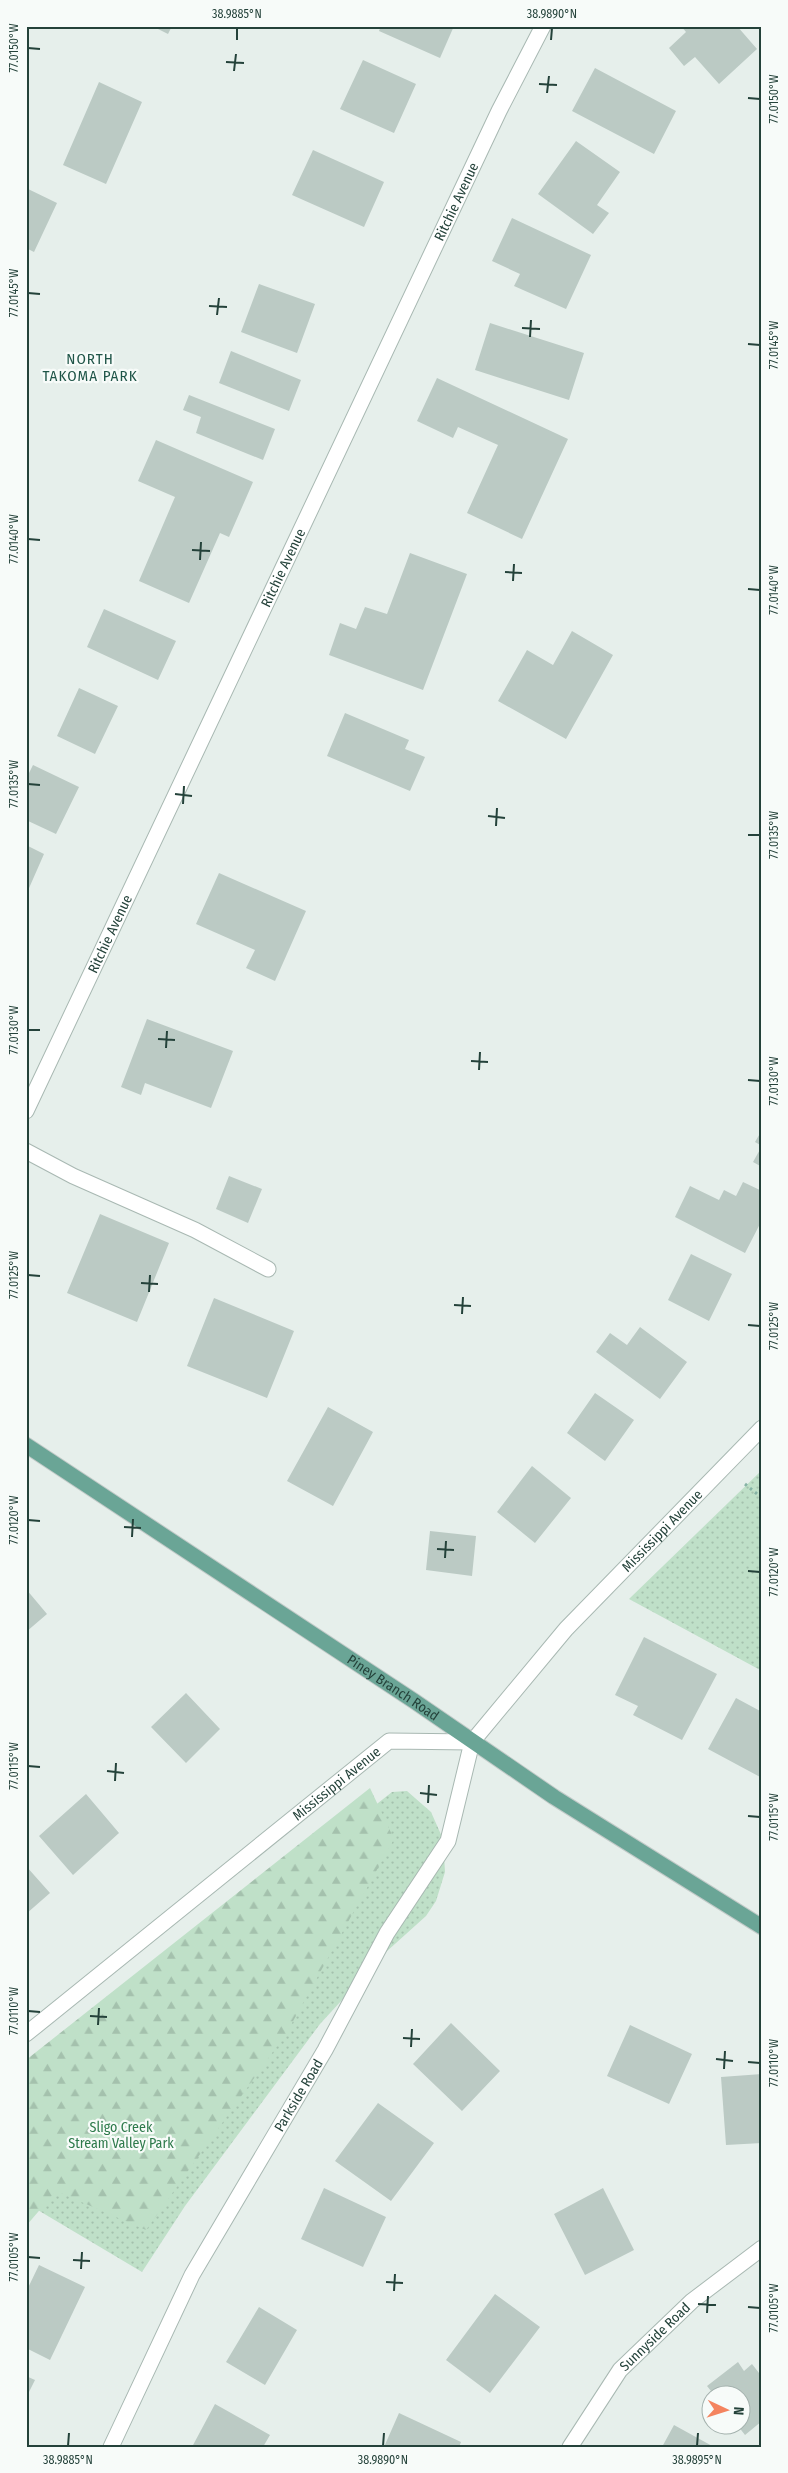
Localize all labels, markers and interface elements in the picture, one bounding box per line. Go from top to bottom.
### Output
text: 38.9885°N [212,7,262,21]
text: 38.9890°N [527,7,577,21]
text: 77.0150°W [7,23,21,73]
text: 77.0150°W [767,74,781,124]
street label: Ritchie Avenue [430,160,482,244]
text: 77.0145°W [7,269,21,317]
text: 77.0145°W [767,321,781,369]
district label: NORTH TAKOMA PARK [42,350,138,385]
text: 77.0140°W [7,514,21,564]
street label: Ritchie Avenue [257,526,309,610]
text: 77.0140°W [767,565,781,615]
text: 77.0135°W [7,760,21,808]
text: 77.0135°W [767,811,781,859]
street label: Ritchie Avenue [84,892,136,976]
text: 77.0130°W [7,1005,21,1055]
text: 77.0130°W [767,1056,781,1106]
text: 77.0125°W [7,1251,21,1299]
text: 77.0125°W [767,1302,781,1350]
street label: Mississippi Avenue [618,1486,706,1575]
text: 77.0120°W [7,1496,21,1544]
text: 77.0120°W [767,1548,781,1596]
street label: Piney Branch Road [344,1651,442,1724]
text: 77.0115°W [7,1742,21,1790]
street label: Mississippi Avenue [289,1743,384,1824]
text: 77.0115°W [767,1793,781,1841]
text: 77.0110°W [7,1987,21,2035]
text: 77.0110°W [767,2039,781,2087]
street label: Parkside Road [270,2056,326,2134]
park label: Sligo Creek Stream Valley Park [68,2119,174,2152]
text: 77.0105°W [7,2232,21,2282]
text: 77.0105°W [767,2283,781,2333]
street label: Sunnyside Road [616,2299,694,2374]
north arrow [700,2386,750,2436]
text: N [730,2406,747,2416]
text: 38.9885°N [43,2453,93,2467]
text: 38.9890°N [358,2453,408,2467]
text: 38.9895°N [672,2453,722,2467]

